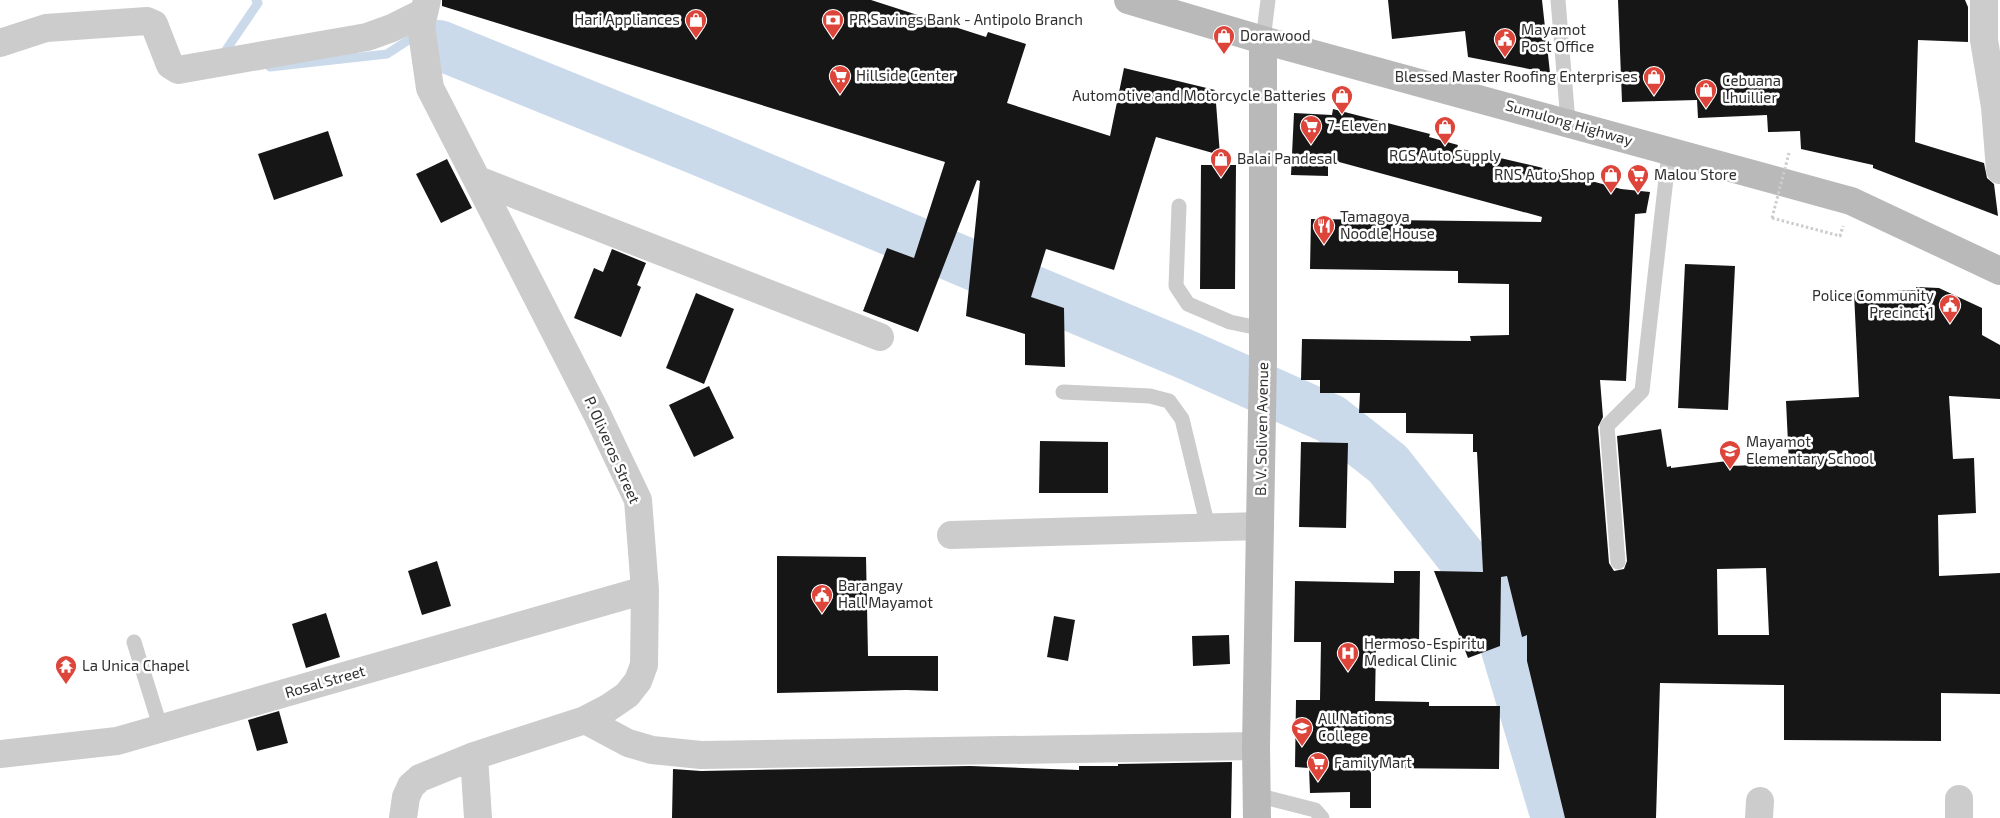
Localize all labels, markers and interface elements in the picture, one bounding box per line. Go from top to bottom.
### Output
shop icon: Hari Appliances [684,8,708,39]
bank icon: PR Savings Bank - Antipolo Branch [821,8,845,39]
place label: Hari Appliances [574,10,680,28]
place label: PR Savings Bank - Antipolo Branch [849,10,1083,28]
place label: Mayamot Post Office [1521,20,1594,55]
shop icon: Dorawood [1212,24,1236,55]
place label: Dorawood [1240,26,1311,44]
public building icon: Mayamot Post Office [1493,27,1517,58]
supermarket icon: Hillside Center [828,64,852,95]
shop icon: Blessed Master Roofing Enterprises [1642,65,1666,96]
place label: Hillside Center [856,66,955,84]
place label: Blessed Master Roofing Enterprises [1395,67,1638,85]
place label: Cebuana Lhuillier [1722,71,1781,106]
shop icon: Cebuana Lhuillier [1694,78,1718,109]
shop icon: Automotive and Motorcycle Batteries [1330,84,1354,115]
place label: Automotive and Motorcycle Batteries [1072,86,1326,104]
street label: Sumulong Highway [1504,95,1635,149]
supermarket icon: 7-Eleven [1299,114,1323,145]
shop icon: RGS Auto Supply [1433,115,1457,146]
place label: 7-Eleven [1327,116,1387,134]
place label: RGS Auto Supply [1389,146,1501,164]
shop icon: Balai Pandesal [1209,147,1233,178]
place label: Balai Pandesal [1237,149,1338,167]
shop icon: RNS Auto Shop [1599,163,1623,194]
supermarket icon: Malou Store [1626,163,1650,194]
place label: RNS Auto Shop [1494,165,1595,183]
place label: Malou Store [1654,165,1737,183]
place label: Tamagoya Noodle House [1340,207,1435,242]
restaurant icon: Tamagoya Noodle House [1312,214,1336,245]
place label: Police Community Precinct 1 [1812,286,1934,321]
public building icon: Police Community Precinct 1 [1938,293,1962,324]
street label: B. V. Soliven Avenue [1251,362,1271,496]
street label: P. Oliveros Street [581,393,645,506]
place label: Mayamot Elementary School [1746,432,1874,467]
school or university icon: Mayamot Elementary School [1718,439,1742,470]
place label: Barangay Hall Mayamot [838,576,933,611]
public building icon: Barangay Hall Mayamot [810,583,834,614]
place label: Hermoso-Espiritu Medical Clinic [1364,634,1485,669]
hospital icon: Hermoso-Espiritu Medical Clinic [1336,641,1360,672]
temple icon: La Unica Chapel [54,654,78,685]
place label: La Unica Chapel [82,656,190,674]
street label: Rosal Street [283,661,367,701]
place label: All Nations College [1318,709,1392,744]
school or university icon: All Nations College [1290,716,1314,747]
supermarket icon: FamilyMart [1306,751,1330,782]
place label: FamilyMart [1334,753,1412,771]

